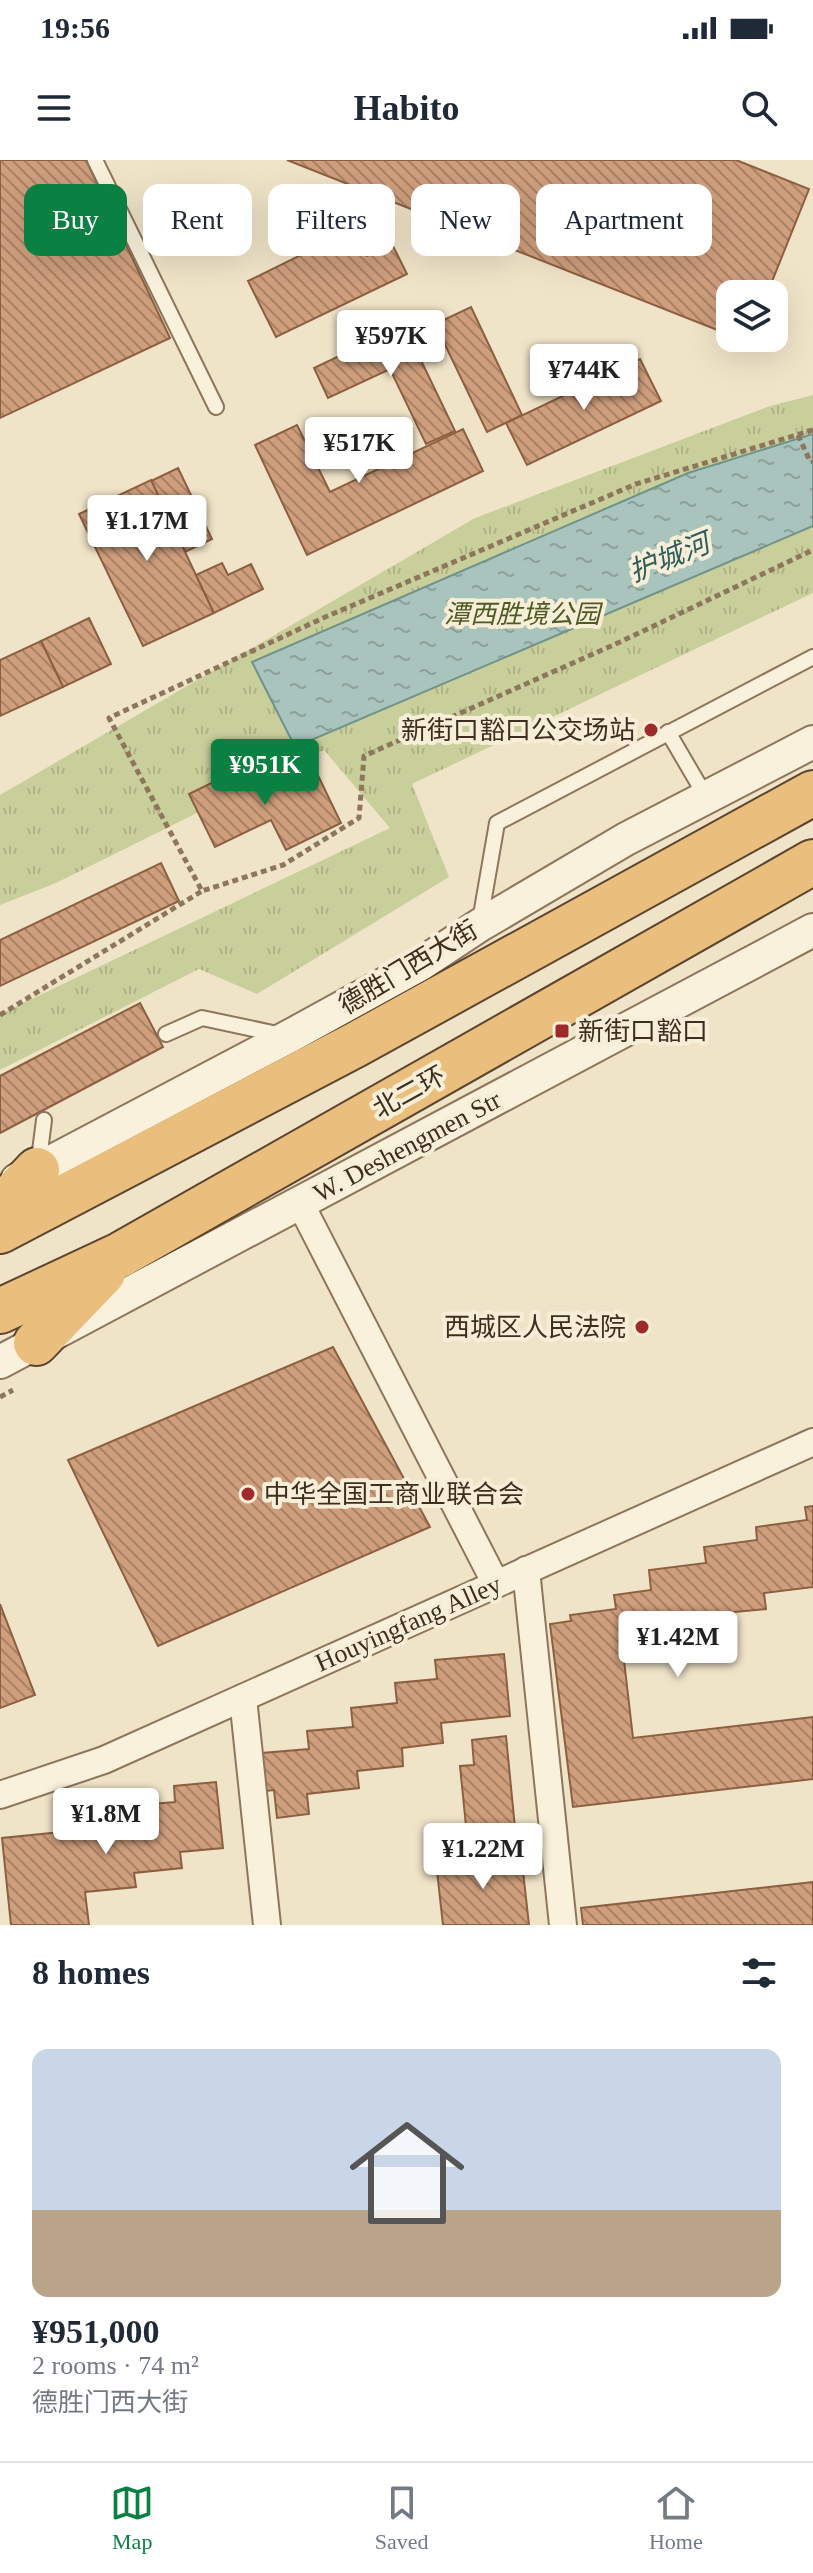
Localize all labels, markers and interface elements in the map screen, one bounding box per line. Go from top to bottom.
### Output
text: 19:56 [40,11,110,44]
icon: menu [32,86,76,130]
icon: search [737,86,781,130]
text: Habito [353,88,460,128]
chip: Buy [24,184,127,256]
chip: Rent [143,184,252,256]
chip: Filters [268,184,395,256]
chip: New [411,184,520,256]
chip: Apartment [536,184,712,256]
map controls [716,280,788,352]
button: layers [716,280,788,352]
pin: ¥597K [335,310,447,378]
text: ¥597K [355,321,427,350]
pin: ¥744K [528,344,640,412]
text: ¥744K [548,355,620,384]
pin: ¥517K [303,417,415,485]
text: ¥517K [323,428,395,457]
pin: ¥1.17M [82,495,212,563]
text: ¥1.17M [105,506,189,535]
water label: 护城河 [624,525,719,588]
park label: 潭西胜境公园 [444,600,604,629]
place label: 新街口豁口公交场站 [401,716,635,745]
marker: 新街口豁口公交场站 [642,721,660,739]
pin: ¥951K [209,739,321,807]
text: ¥951K [229,750,301,779]
street label: 德胜门西大街 [334,915,483,1020]
place label: 新街口豁口 [578,1017,708,1046]
marker: 新街口豁口 [553,1022,571,1040]
street label: 北二环 [368,1061,450,1124]
street label: W. Deshengmen Str [309,1085,506,1208]
place label: 西城区人民法院 [444,1313,626,1342]
marker: 西城区人民法院 [633,1318,651,1336]
place label: 中华全国工商业联合会 [264,1480,524,1509]
marker: 中华全国工商业联合会 [239,1485,257,1503]
street label: Houyingfang Alley [311,1570,505,1677]
pin: ¥1.42M [613,1611,743,1679]
text: ¥1.42M [636,1622,720,1651]
pin: ¥1.8M [50,1788,162,1856]
text: ¥1.8M [71,1799,141,1828]
pin: ¥1.22M [418,1823,548,1891]
text: ¥1.22M [441,1834,525,1863]
icon: filters [737,1951,781,1995]
text: 8 homes [32,1954,150,1991]
icon: home [335,2101,479,2245]
text: ¥951,000 [32,2313,160,2350]
text: 2 rooms · 74 m² [32,2351,199,2380]
text: 德胜门西大街 [32,2388,188,2417]
tab: Map [110,2481,154,2555]
tab: Saved [375,2481,428,2555]
tab: Home [649,2481,703,2555]

